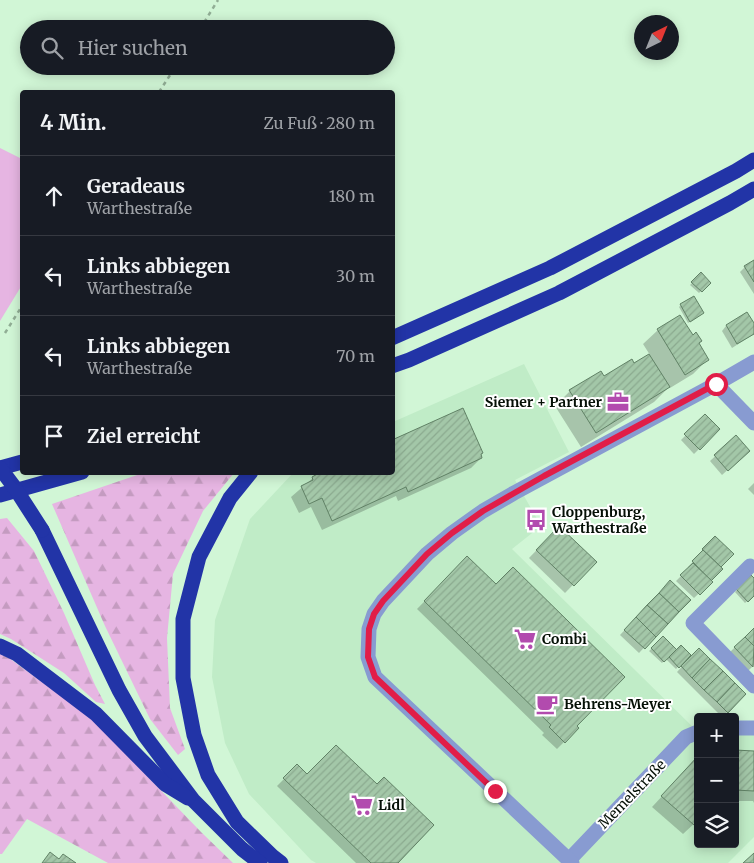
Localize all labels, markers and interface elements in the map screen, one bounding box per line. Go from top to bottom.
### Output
north arrow [634,15,679,60]
search box [20,20,395,75]
icon: search [38,34,66,62]
text: Hier suchen [78,36,188,60]
text: 4 Min. [40,109,107,136]
text: Zu Fuß · 280 m [263,113,375,133]
text: Geradeaus [87,174,185,198]
icon: ahead [40,182,68,210]
text: 180 m [329,186,375,206]
text: Warthestraße [87,198,192,218]
text: Links abbiegen [87,254,230,278]
icon: left [40,262,68,290]
text: 30 m [336,266,375,286]
text: Warthestraße [87,278,192,298]
text: Links abbiegen [87,334,230,358]
icon: left [40,342,68,370]
text: 70 m [336,346,375,366]
text: Warthestraße [87,358,192,378]
route start [705,373,728,396]
office icon: Siemer + Partner [605,389,631,415]
place label: Siemer + Partner [485,393,602,411]
icon: arrive [40,422,68,450]
text: Ziel erreicht [87,424,200,448]
place label: Cloppenburg, Warthestraße [551,503,647,537]
bus stop icon: Cloppenburg, Warthestraße [523,507,549,533]
supermarket icon: Combi [512,626,538,652]
place label: Combi [542,630,587,648]
cafe icon: Behrens-Meyer [534,691,560,717]
place label: Behrens-Meyer [564,695,672,713]
map controls [694,713,739,848]
button: + [694,713,739,758]
street label: Memelstraße [595,756,669,832]
button: − [694,758,739,803]
route end [484,780,507,803]
supermarket icon: Lidl [349,792,375,818]
place label: Lidl [378,796,405,814]
button: layers [694,803,739,848]

